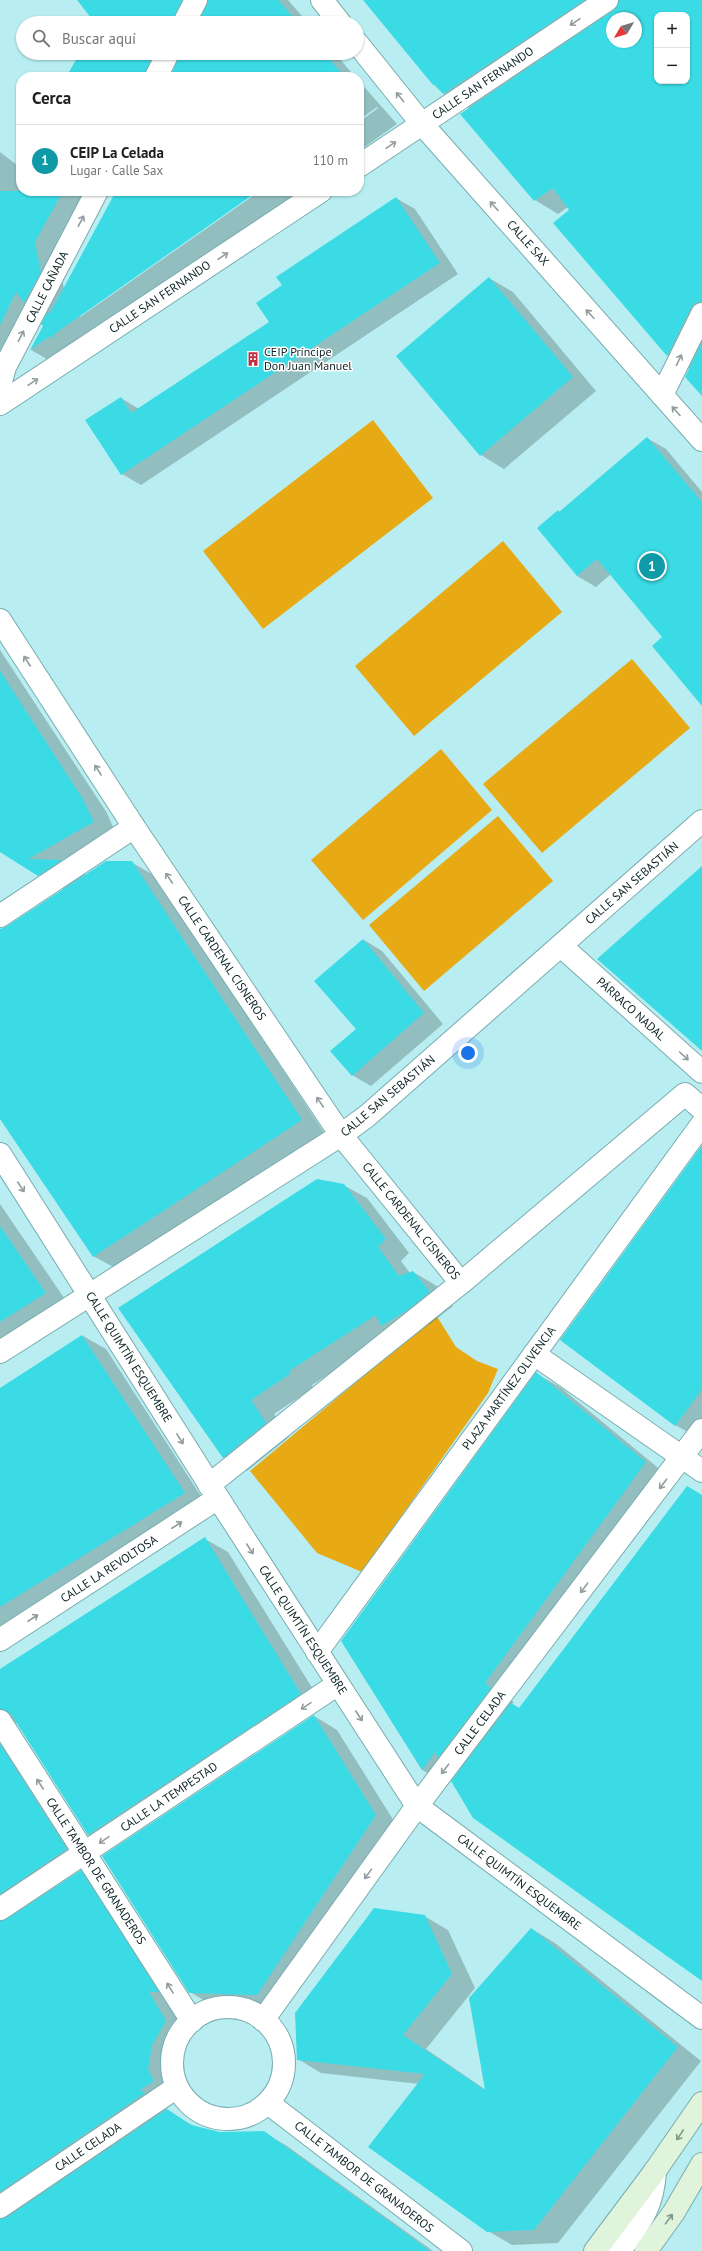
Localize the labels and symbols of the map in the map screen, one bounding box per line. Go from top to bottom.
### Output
north arrow [606,12,642,48]
one-way arrow [570,18,581,26]
street label: CALLE SAN FERNANDO [429,43,536,122]
one-way arrow [396,92,405,102]
one-way arrow [385,141,396,149]
one-way arrow [490,201,499,211]
one-way arrow [78,215,85,227]
street label: CALLE SAX [504,217,553,269]
street label: CALLE CAÑADA [22,248,71,325]
one-way arrow [217,252,228,260]
street label: CALLE SAN FERNANDO [106,257,213,336]
one-way arrow [586,309,595,319]
one-way arrow [18,331,25,343]
place label: CEIP Príncipe Don Juan Manuel [264,344,352,373]
building icon: CEIP Príncipe Don Juan Manuel [245,351,261,367]
one-way arrow [676,355,683,367]
one-way arrow [27,378,38,386]
one-way arrow [671,406,681,416]
pin: 1 [639,551,665,581]
one-way arrow [22,655,30,667]
one-way arrow [93,764,101,776]
street label: CALLE SAN SEBASTIÁN [582,838,681,927]
one-way arrow [165,873,173,884]
street label: CALLE CARDENAL CISNEROS [175,893,270,1023]
street label: PÁRRACO NADAL [594,974,669,1043]
your location [458,1043,478,1063]
one-way arrow [679,1051,689,1061]
street label: CALLE SAN SEBASTIÁN [337,1052,438,1140]
one-way arrow [316,1097,324,1108]
street label: CALLE CARDENAL CISNEROS [359,1159,463,1283]
one-way arrow [17,1181,25,1192]
street label: CALLE QUIMTÍN ESQUEMBRE [83,1289,176,1425]
street label: PLAZA MARTÍNEZ OLIVENCIA [459,1323,559,1453]
one-way arrow [176,1433,184,1444]
one-way arrow [658,1479,667,1490]
one-way arrow [171,1521,182,1529]
street label: CALLE LA REVOLTOSA [58,1532,160,1605]
one-way arrow [246,1543,254,1554]
street label: CALLE QUIMTÍN ESQUEMBRE [256,1562,351,1697]
one-way arrow [579,1582,588,1593]
one-way arrow [27,1614,39,1622]
street label: CALLE CELADA [451,1688,509,1758]
one-way arrow [301,1702,312,1710]
one-way arrow [355,1710,363,1721]
street label: CALLE LA TEMPESTAD [117,1758,220,1835]
one-way arrow [441,1763,450,1774]
one-way arrow [36,1779,44,1790]
street label: CALLE TAMBOR DE GRANADEROS [43,1794,150,1947]
street label: CALLE QUIMTÍN ESQUEMBRE [454,1830,584,1933]
one-way arrow [99,1836,110,1844]
one-way arrow [364,1868,372,1879]
one-way arrow [166,1983,174,1994]
street label: CALLE TAMBOR DE GRANADEROS [292,2118,437,2236]
street label: CALLE CELADA [52,2119,124,2174]
one-way arrow [676,2129,684,2140]
one-way arrow [665,2214,673,2225]

